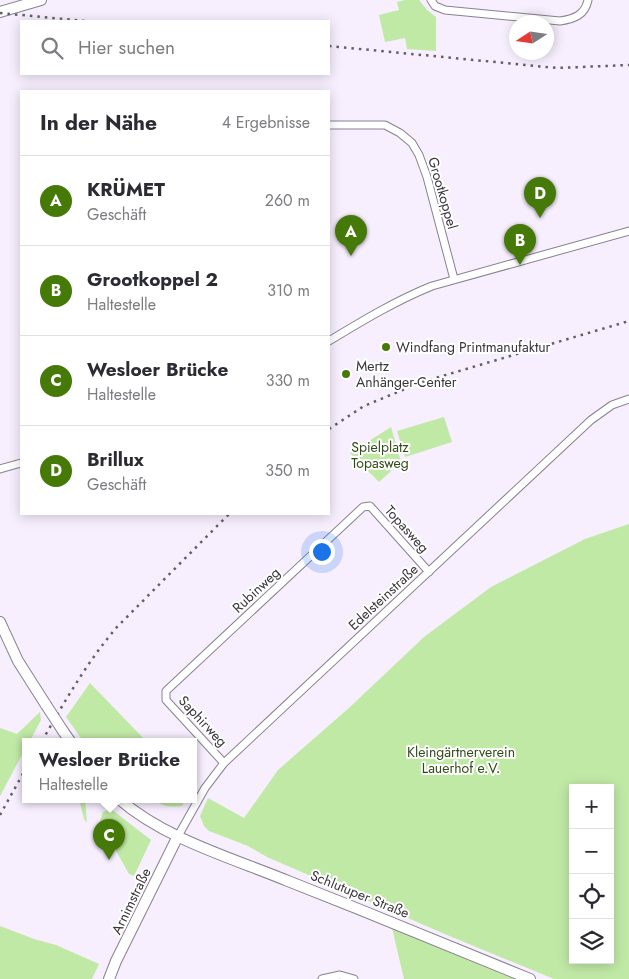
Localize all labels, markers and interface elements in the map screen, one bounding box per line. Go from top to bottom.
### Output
north arrow [509,15,554,60]
search box [20,20,330,75]
icon: search [38,34,66,62]
text: Hier suchen [78,34,175,61]
text: In der Nähe [40,108,157,138]
text: 4 Ergebnisse [222,111,310,134]
street label: Grootkoppel [423,155,463,231]
text: KRÜMET [87,176,165,203]
pin: D [524,177,556,218]
text: A [50,189,62,212]
text: 260 m [265,189,310,212]
text: Geschäft [87,203,146,226]
pin: A [335,215,367,256]
pin: B [504,224,536,265]
text: Grootkoppel 2 [87,266,218,293]
text: B [51,279,61,302]
text: 310 m [267,279,310,302]
text: Haltestelle [87,293,156,316]
place label: Windfang Printmanufaktur [396,337,551,357]
marker: Windfang Printmanufaktur [380,341,392,353]
text: Wesloer Brücke [87,356,228,383]
place label: Mertz Anhänger-Center [356,356,457,392]
marker: Mertz Anhänger-Center [340,368,352,380]
text: C [50,369,62,392]
text: 330 m [266,369,310,392]
text: Haltestelle [87,383,156,406]
park label: Spielplatz Topasweg [351,437,409,473]
text: Brillux [87,446,144,473]
text: D [50,459,62,482]
text: 350 m [265,459,310,482]
text: Geschäft [87,473,146,496]
street label: Topasweg [380,501,434,557]
your location [309,539,335,565]
street label: Edelsteinstraße [344,559,422,635]
street label: Rubinweg [228,563,284,617]
street label: Saphirweg [174,691,232,751]
popup [22,738,197,803]
park label: Kleingärtnerverein Lauerhof e.V. [407,742,515,778]
text: Wesloer Brücke [39,746,180,773]
text: Haltestelle [39,773,108,796]
map controls [569,784,614,964]
button: + [569,784,614,829]
pin: C [93,819,125,860]
button: − [569,829,614,874]
street label: Arnimstraße [106,864,156,938]
street label: Schlutuper Straße [308,865,412,923]
button: locate [569,874,614,919]
button: layers [569,919,614,964]

